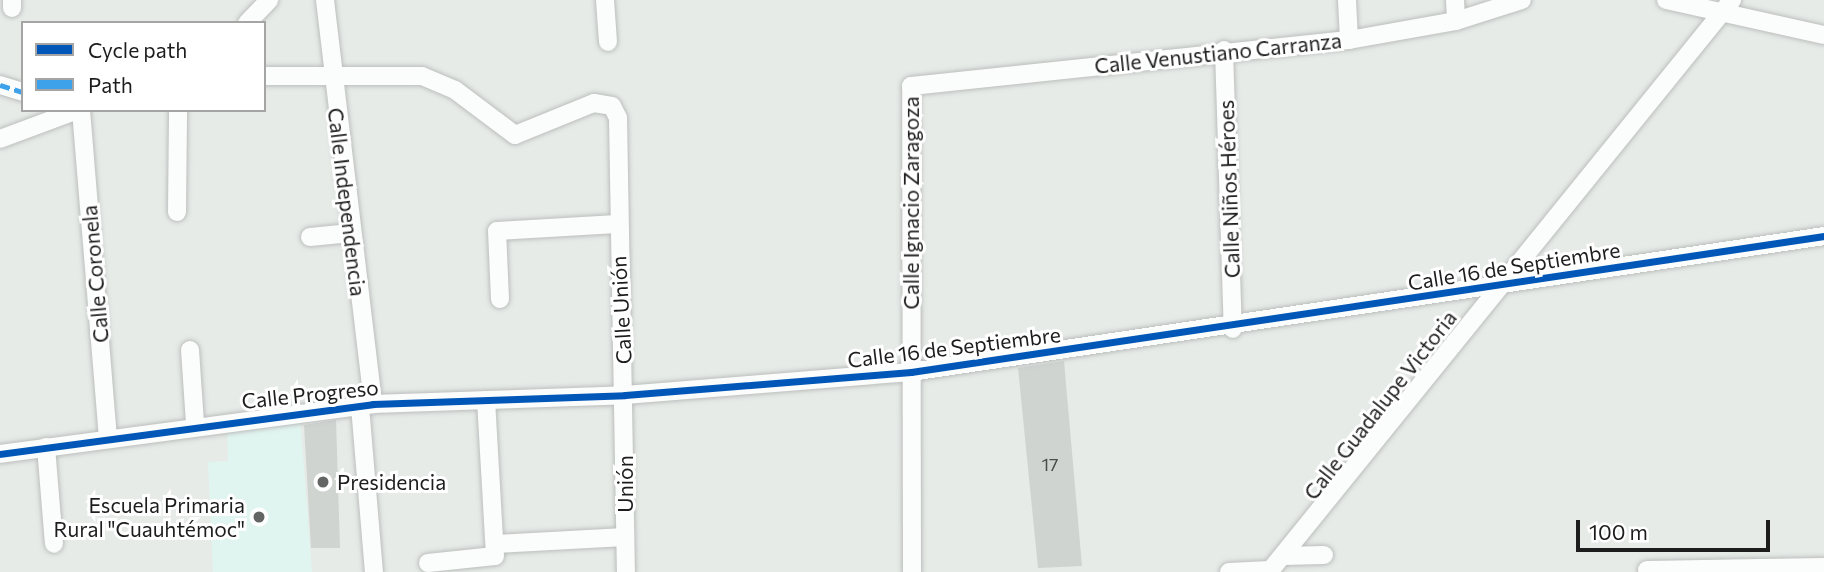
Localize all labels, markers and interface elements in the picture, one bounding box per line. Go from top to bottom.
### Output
legend [21,21,266,112]
street label: Calle Venustiano Carranza [1093,27,1343,79]
text: Cycle path [88,37,187,62]
text: Path [88,72,133,97]
street label: Calle Ignacio Zaragoza [898,96,924,310]
street label: Calle Niños Héroes [1213,99,1245,279]
street label: Calle Independencia [323,106,371,298]
street label: Calle Coronela [76,204,114,344]
street label: Calle 16 de Septiembre [1406,237,1622,295]
street label: Calle Unión [606,255,636,365]
street label: Calle Guadalupe Victoria [1298,305,1462,505]
street label: Calle 16 de Septiembre [846,321,1062,373]
street label: Calle Progreso [240,374,380,414]
house number: 17 [1041,453,1059,475]
street label: Unión [612,455,638,513]
place label: Presidencia [337,469,446,495]
marker: Presidencia [315,474,331,490]
place label: Escuela Primaria Rural "Cuauhtémoc" [54,492,245,542]
scale bar [1579,505,1773,550]
marker: Escuela Primaria Rural "Cuauhtémoc" [251,509,267,525]
text: 100 m [1589,519,1648,544]

